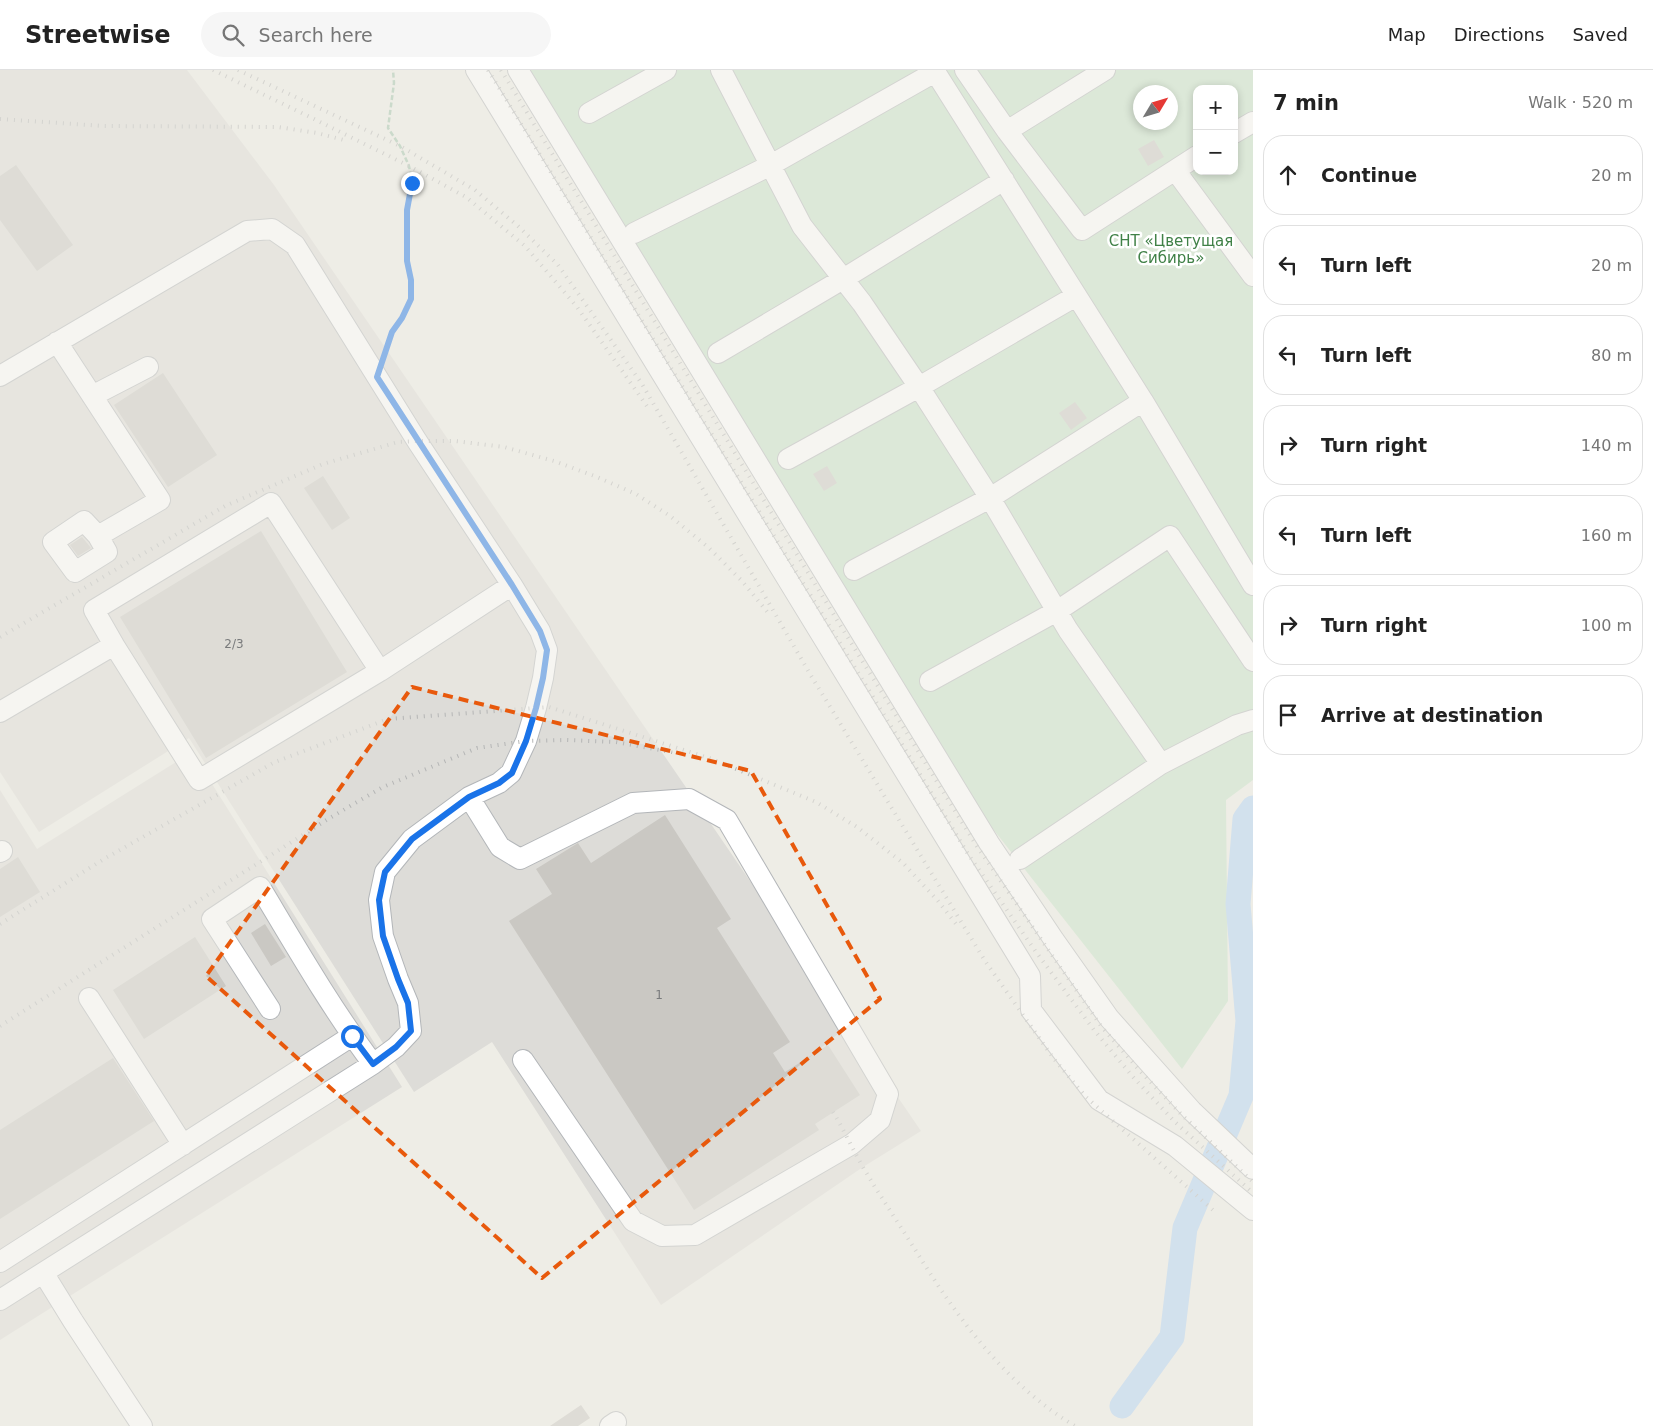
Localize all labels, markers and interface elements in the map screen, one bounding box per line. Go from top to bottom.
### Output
search box [201,12,551,57]
text: Streetwise [25,21,171,49]
icon: search [219,21,247,49]
text: Search here [259,24,373,46]
text: Map [1388,24,1426,45]
text: Directions [1454,24,1544,45]
text: Saved [1572,24,1628,45]
north arrow [1133,85,1178,130]
map controls [1193,85,1238,175]
button: + [1193,85,1238,130]
text: 7 min [1273,91,1339,115]
text: Walk · 520 m [1528,93,1633,112]
button: − [1193,130,1238,175]
icon: ahead [1274,161,1302,189]
text: Continue [1321,164,1417,186]
text: 20 m [1591,166,1632,185]
route end [401,172,424,195]
park label: СНТ «Цветущая Сибирь» [1109,232,1233,267]
icon: left [1274,251,1302,279]
text: Turn left [1321,254,1412,276]
text: 20 m [1591,256,1632,275]
icon: left [1274,341,1302,369]
text: Turn left [1321,344,1412,366]
text: 80 m [1591,346,1632,365]
icon: right [1274,431,1302,459]
text: Turn right [1321,434,1427,456]
text: 140 m [1581,436,1632,455]
icon: left [1274,521,1302,549]
text: Turn left [1321,524,1412,546]
text: 160 m [1581,526,1632,545]
icon: right [1274,611,1302,639]
text: Turn right [1321,614,1427,636]
text: 100 m [1581,616,1632,635]
house number: 2/3 [224,637,244,651]
icon: arrive [1274,701,1302,729]
text: Arrive at destination [1321,704,1543,726]
house number: 1 [655,988,663,1002]
route start [341,1025,364,1048]

